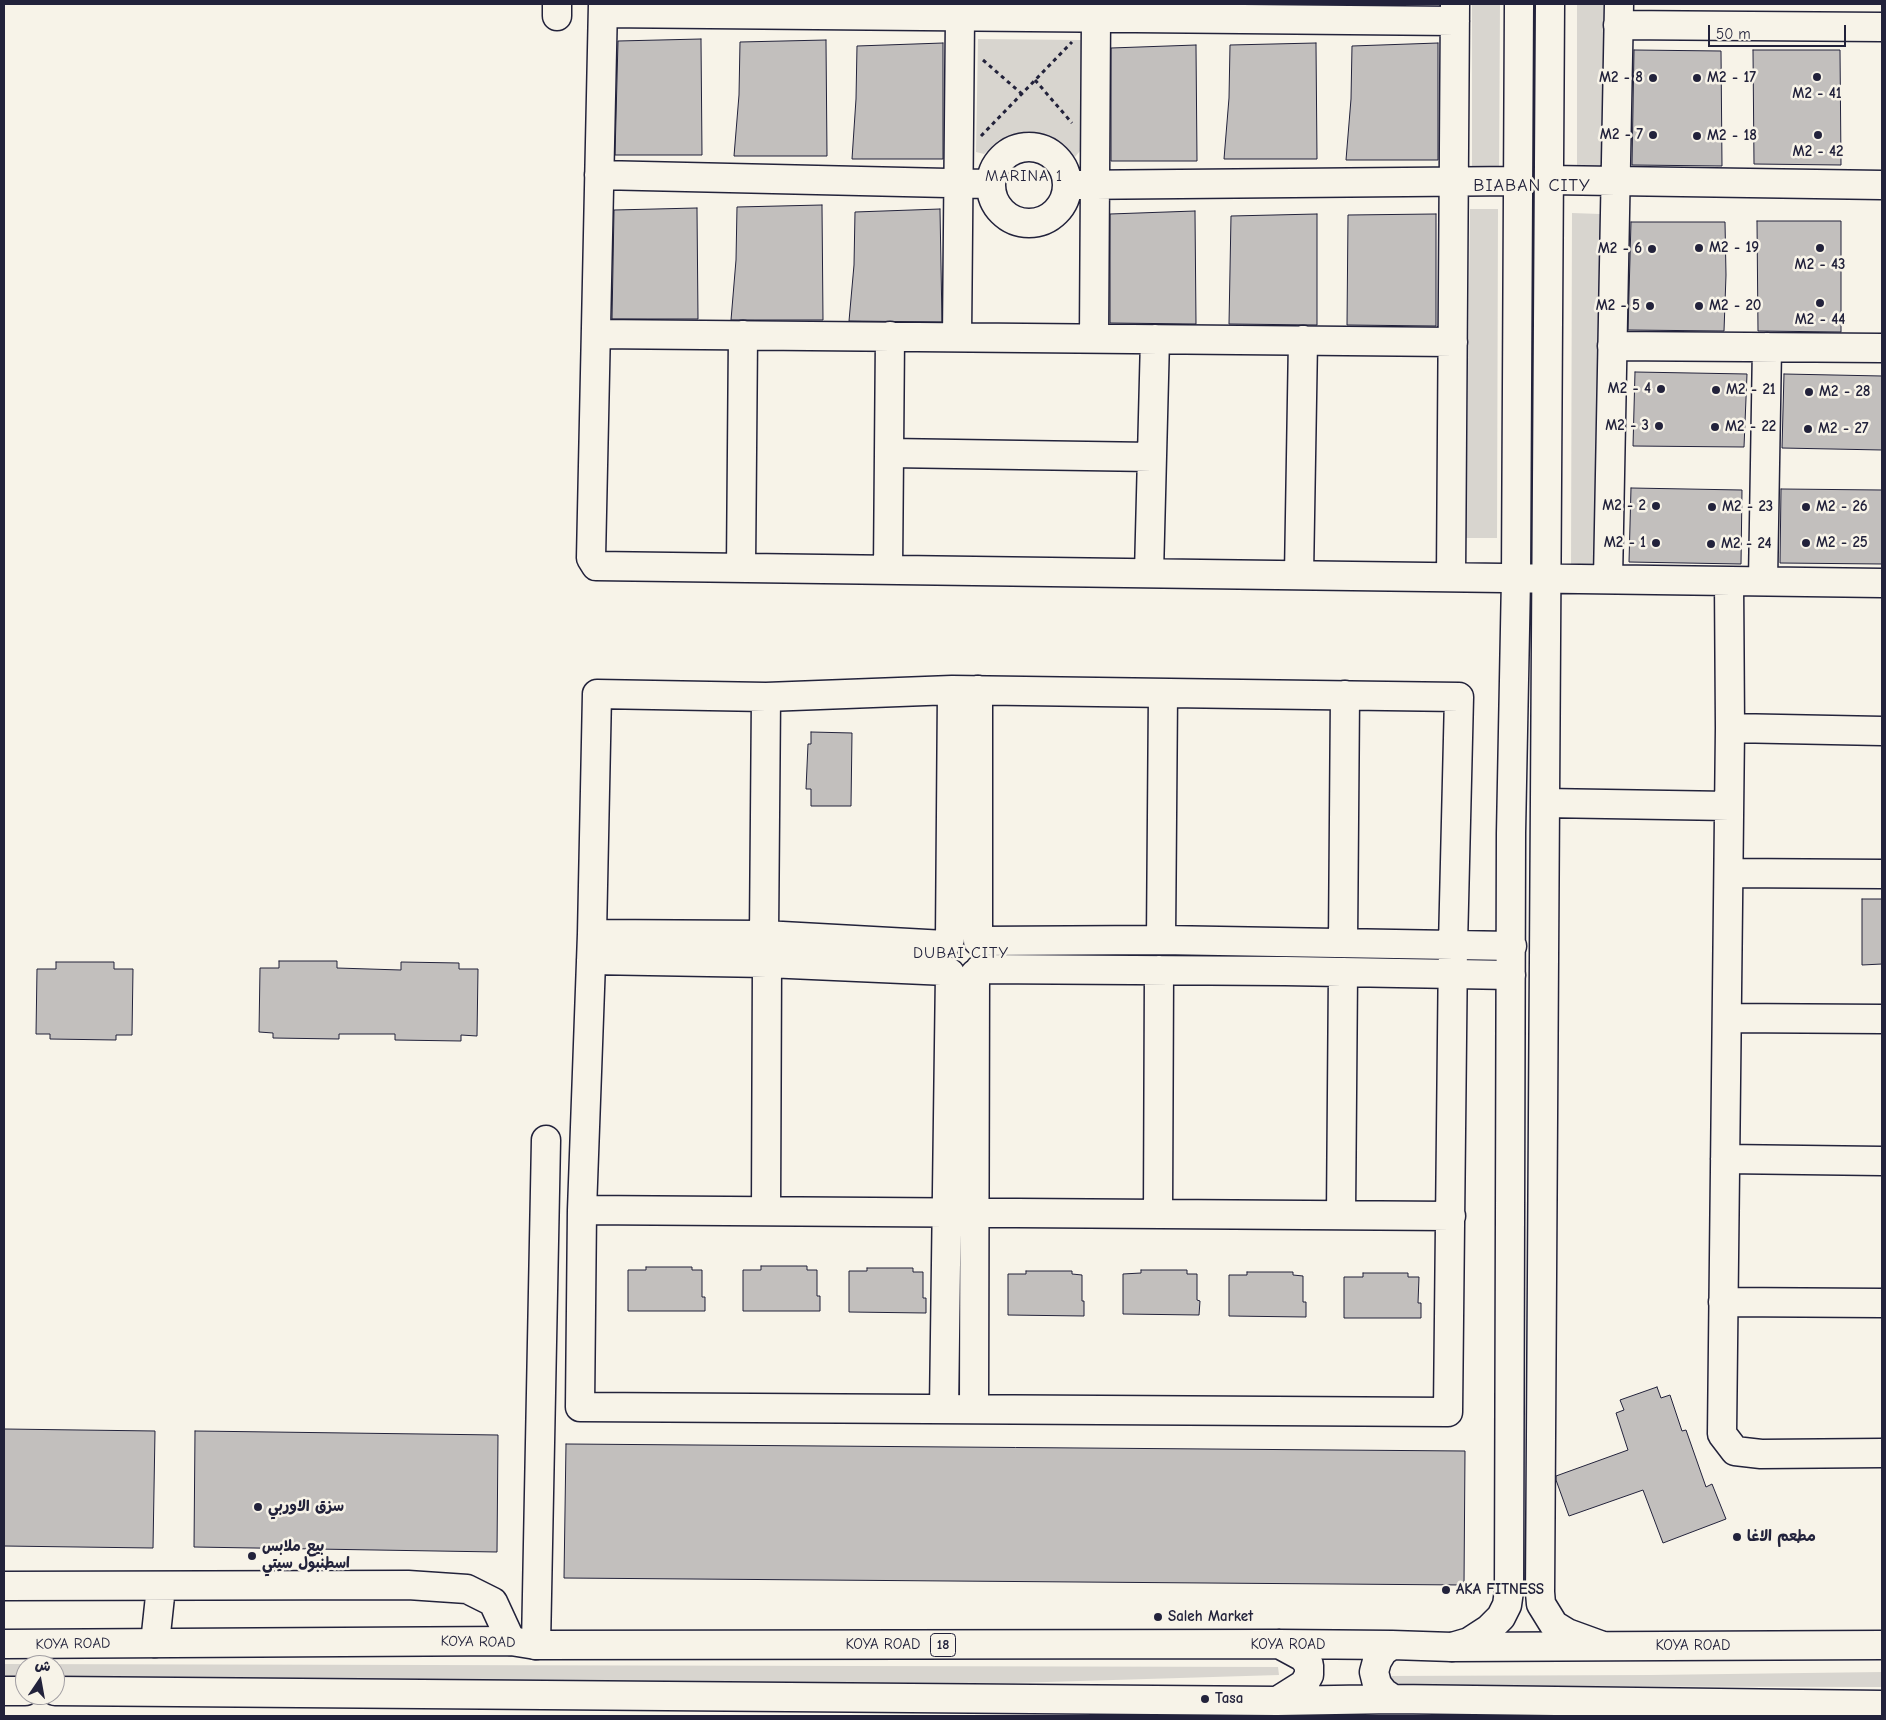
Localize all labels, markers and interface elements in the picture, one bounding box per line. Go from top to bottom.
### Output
scale bar [1711,15,1848,47]
text: 50 m [1716,25,1751,43]
place label: M2 - 8 [1599,69,1643,87]
place label: M2 - 17 [1707,69,1756,87]
marker: M2 - 41 [1811,71,1823,83]
marker: M2 - 8 [1647,72,1659,84]
marker: M2 - 17 [1691,72,1703,84]
place label: M2 - 41 [1792,85,1842,103]
place label: M2 - 7 [1600,126,1643,144]
place label: M2 - 18 [1707,127,1757,145]
marker: M2 - 7 [1647,129,1659,141]
marker: M2 - 42 [1812,129,1824,141]
marker: M2 - 18 [1691,130,1703,142]
place label: M2 - 42 [1793,143,1843,161]
district label: MARINA 1 [984,166,1064,186]
district label: BIABAN CITY [1472,175,1592,197]
place label: M2 - 19 [1709,239,1759,257]
place label: M2 - 6 [1598,240,1642,258]
marker: M2 - 19 [1693,242,1705,254]
marker: M2 - 43 [1814,242,1826,254]
marker: M2 - 6 [1646,243,1658,255]
place label: M2 - 43 [1795,256,1845,274]
place label: M2 - 5 [1596,297,1640,315]
place label: M2 - 20 [1709,297,1761,315]
marker: M2 - 44 [1814,297,1826,309]
marker: M2 - 5 [1644,300,1656,312]
marker: M2 - 20 [1693,300,1705,312]
place label: M2 - 44 [1795,311,1845,329]
place label: M2 - 4 [1608,380,1651,398]
place label: M2 - 21 [1726,381,1776,399]
marker: M2 - 4 [1655,383,1667,395]
place label: M2 - 28 [1819,383,1871,401]
marker: M2 - 21 [1710,384,1722,396]
marker: M2 - 28 [1803,386,1815,398]
place label: M2 - 3 [1605,417,1649,435]
place label: M2 - 22 [1725,418,1776,436]
marker: M2 - 3 [1653,420,1665,432]
place label: M2 - 27 [1818,420,1868,438]
marker: M2 - 22 [1709,421,1721,433]
marker: M2 - 27 [1802,423,1814,435]
place label: M2 - 2 [1602,497,1646,515]
place label: M2 - 23 [1722,498,1773,516]
place label: M2 - 26 [1816,498,1868,516]
marker: M2 - 2 [1650,500,1662,512]
marker: M2 - 23 [1706,501,1718,513]
marker: M2 - 26 [1800,501,1812,513]
place label: M2 - 1 [1604,534,1646,552]
place label: M2 - 25 [1816,534,1868,552]
place label: M2 - 24 [1721,535,1771,553]
marker: M2 - 1 [1650,537,1662,549]
marker: M2 - 25 [1800,537,1812,549]
marker: M2 - 24 [1705,538,1717,550]
district label: DUBAI CITY [912,943,1010,963]
place label: سزق الاوربي [268,1498,344,1516]
marker: سزق الاوربي [252,1501,264,1513]
place label: مطعم الاغا [1747,1528,1816,1546]
marker: مطعم الاغا [1731,1531,1743,1543]
place label: بيع ملابس اسطنبول سيتي [262,1538,350,1573]
marker: بيع ملابس اسطنبول سيتي [246,1550,258,1562]
place label: AKA FITNESS [1456,1581,1544,1599]
marker: AKA FITNESS [1440,1584,1452,1596]
place label: Saleh Market [1168,1608,1253,1626]
marker: Saleh Market [1152,1611,1164,1623]
street label: KOYA ROAD [440,1632,516,1652]
street label: KOYA ROAD [35,1634,111,1654]
road number: 18 [930,1634,956,1656]
street label: KOYA ROAD [846,1636,920,1654]
street label: KOYA ROAD [1251,1636,1325,1654]
street label: KOYA ROAD [1656,1637,1730,1655]
north arrow [15,1655,65,1705]
text: ش [34,1656,52,1676]
place label: Tasa [1215,1690,1243,1708]
marker: Tasa [1199,1693,1211,1705]

